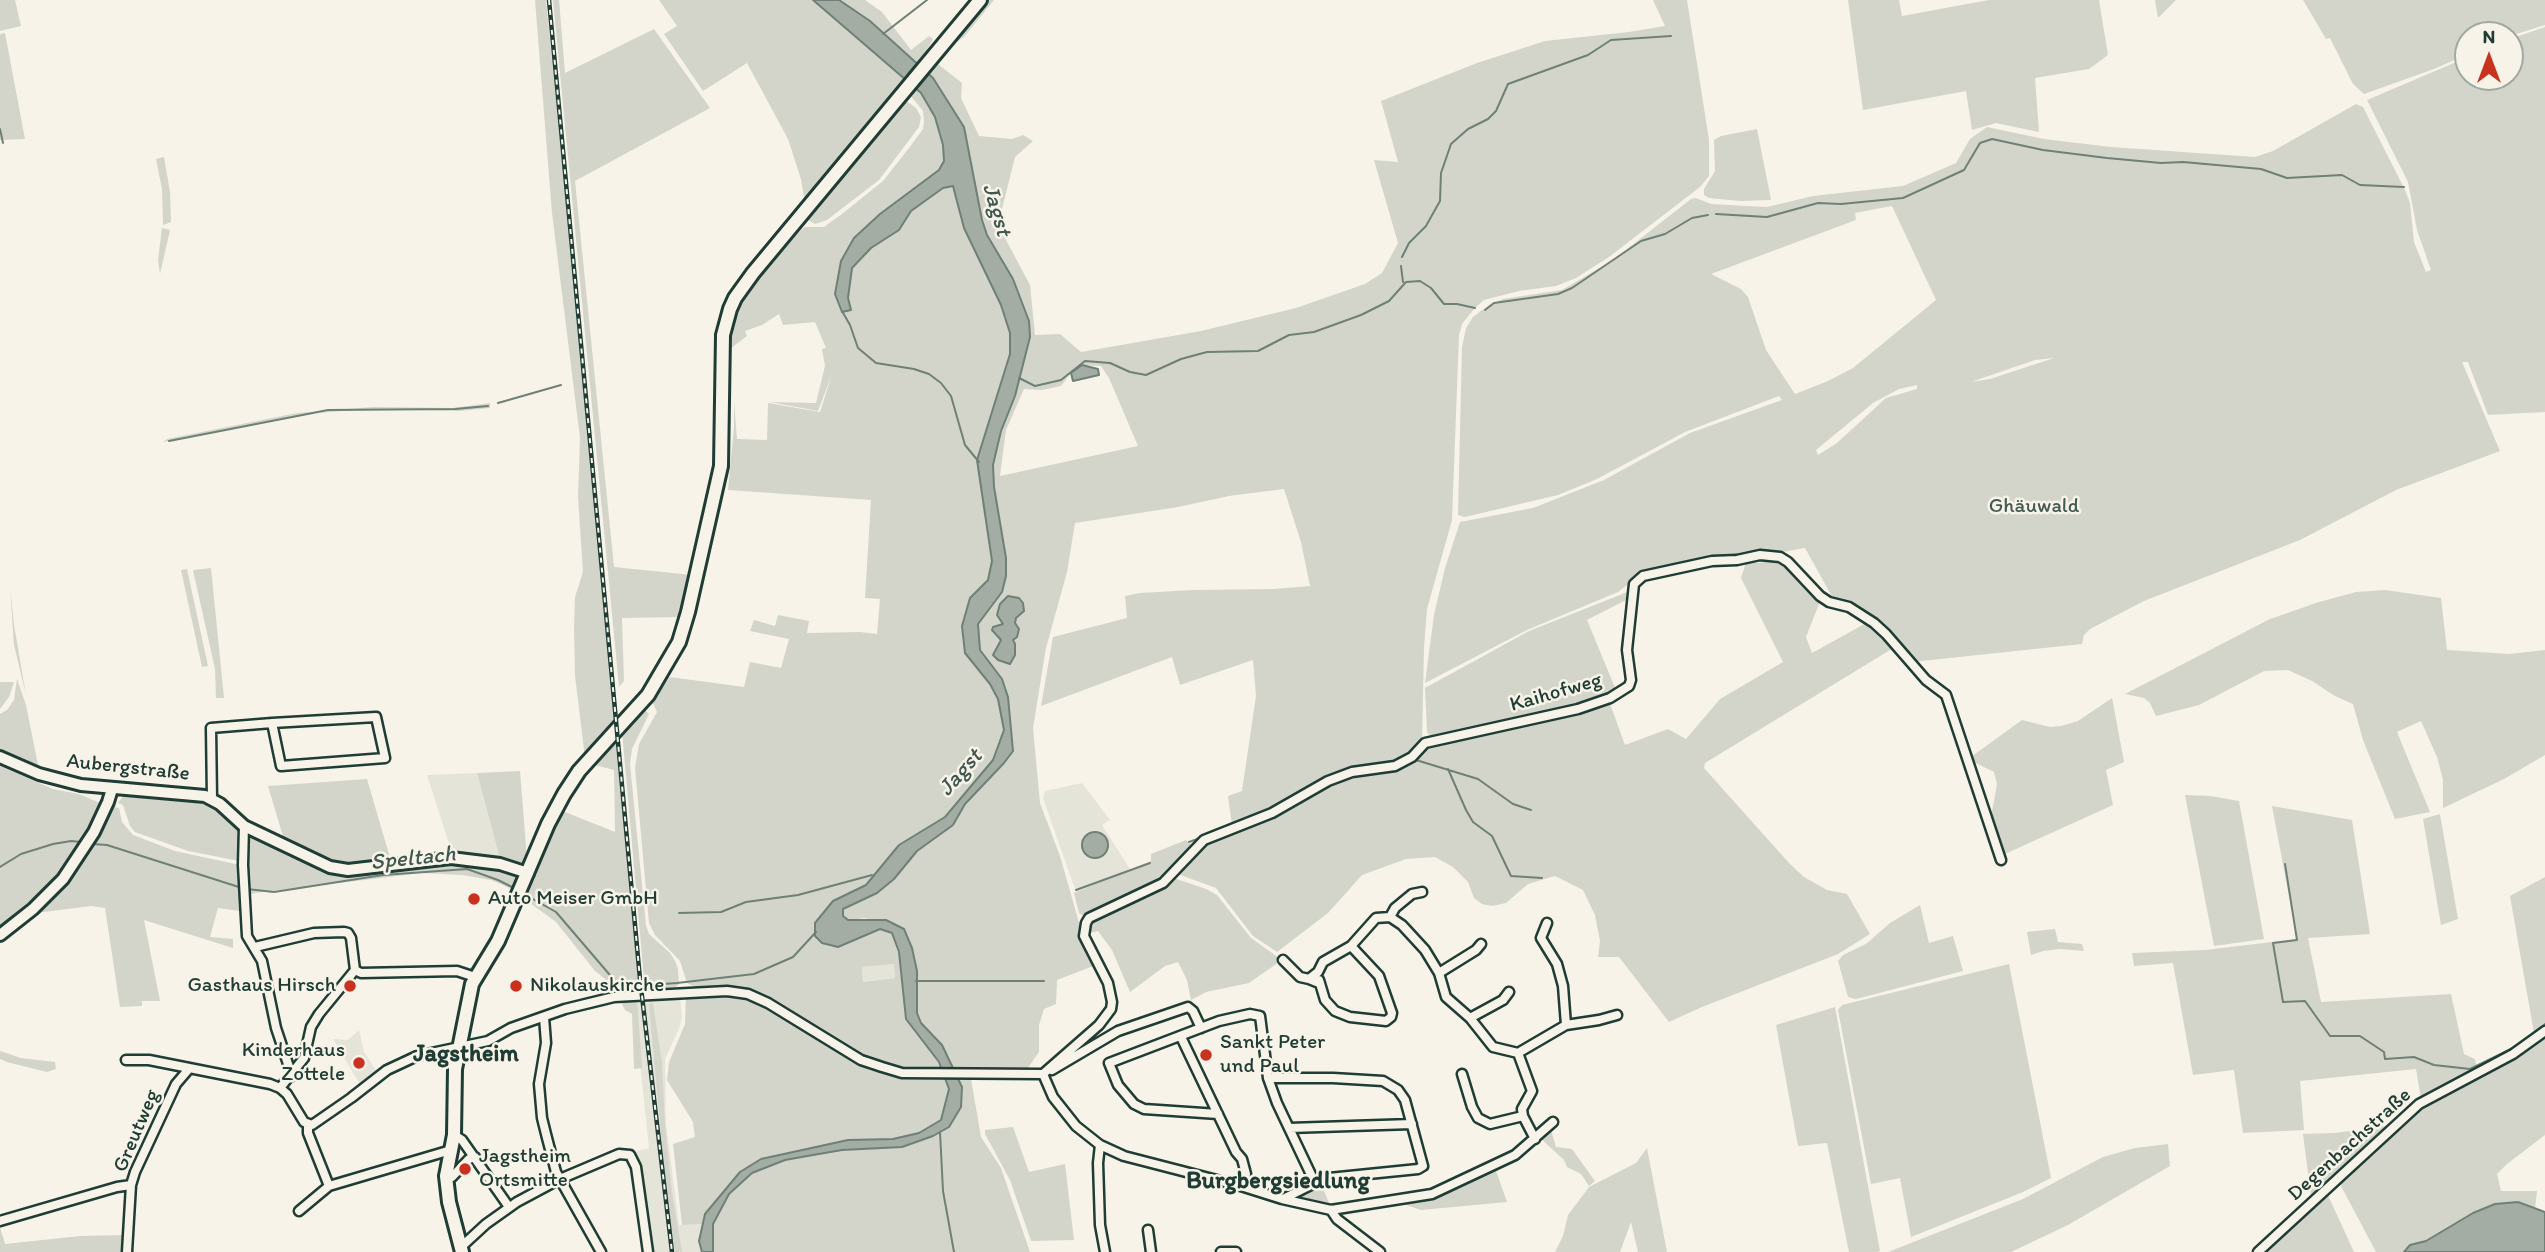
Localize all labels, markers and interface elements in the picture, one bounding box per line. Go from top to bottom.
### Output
north arrow [2454,21,2524,91]
text: N [2483,25,2495,48]
water label: Jagst [975,181,1017,239]
park label: Ghäuwald [1989,494,2079,520]
street label: Kaihofweg [1507,668,1605,718]
water label: Jagst [933,744,989,802]
street label: Aubergstraße [65,749,191,787]
water label: Speltach [369,841,457,877]
place label: Auto Meiser GmbH [488,886,658,912]
marker: Auto Meiser GmbH [466,891,482,907]
place label: Gasthaus Hirsch [187,973,336,999]
place label: Nikolauskirche [530,973,664,999]
marker: Gasthaus Hirsch [342,978,358,994]
marker: Nikolauskirche [508,978,524,994]
place label: Sankt Peter und Paul [1220,1030,1325,1080]
place label: Kinderhaus Zottele [242,1038,345,1088]
district label: Jagstheim [413,1041,519,1069]
marker: Sankt Peter und Paul [1198,1047,1214,1063]
marker: Kinderhaus Zottele [351,1055,367,1071]
street label: Degenbachstraße [2283,1083,2417,1207]
street label: Greutweg [108,1086,166,1176]
place label: Jagstheim Ortsmitte [479,1144,571,1194]
marker: Jagstheim Ortsmitte [457,1161,473,1177]
district label: Burgbergsiedlung [1186,1168,1370,1196]

